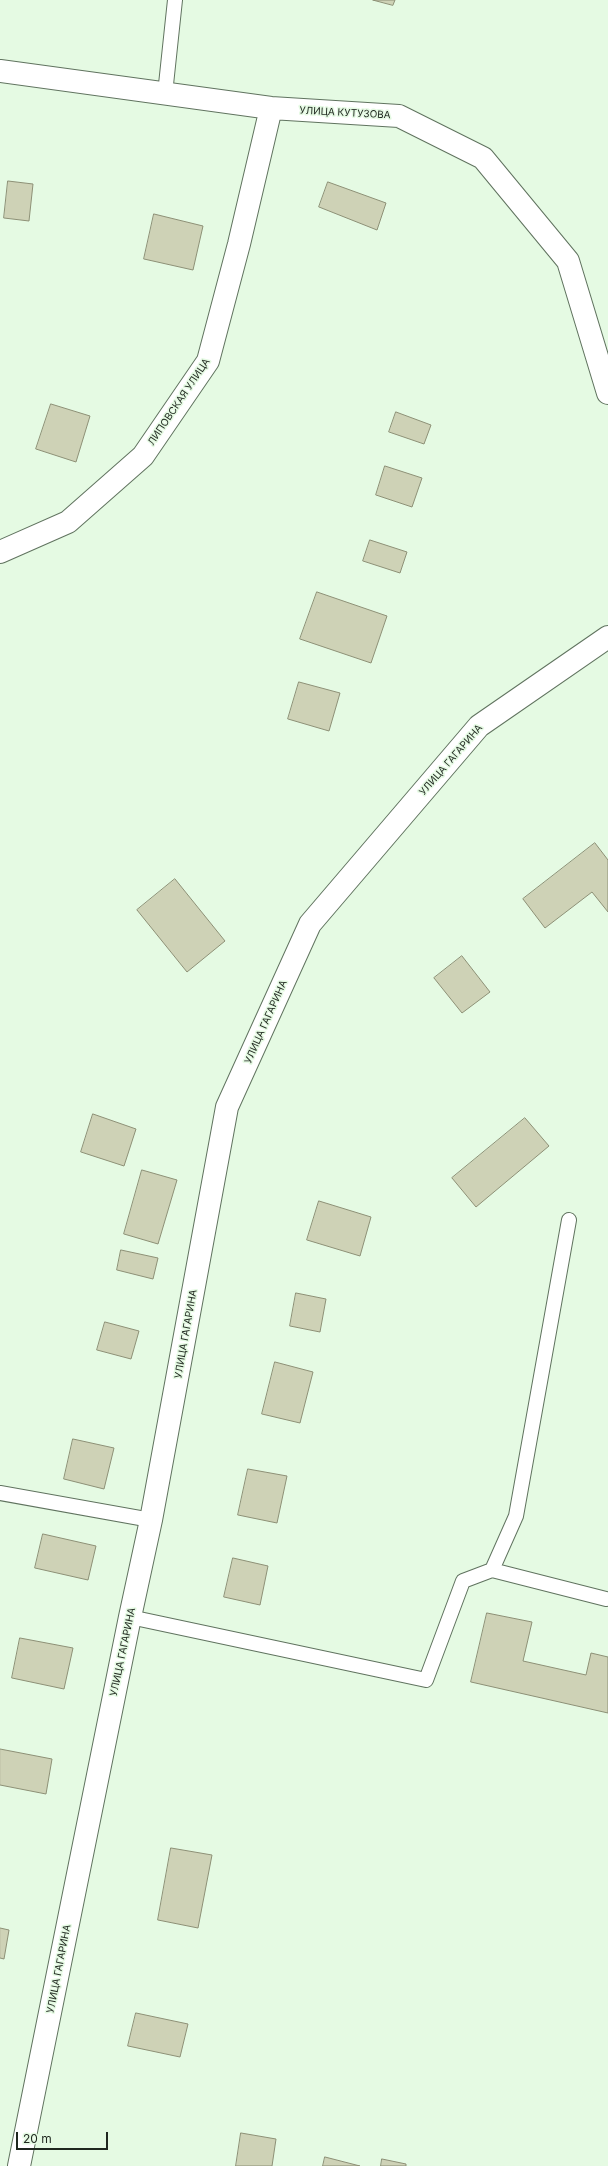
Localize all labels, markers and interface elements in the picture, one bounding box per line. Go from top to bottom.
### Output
street label: УЛИЦА КУТУЗОВА [299,105,391,121]
street label: ЛИПОВСКАЯ УЛИЦА [145,356,213,448]
street label: УЛИЦА ГАГАРИНА [417,722,485,798]
street label: УЛИЦА ГАГАРИНА [242,978,290,1066]
street label: УЛИЦА ГАГАРИНА [172,1289,200,1379]
street label: УЛИЦА ГАГАРИНА [108,1607,138,1697]
street label: УЛИЦА ГАГАРИНА [45,1924,73,2014]
scale bar [18,2124,110,2150]
text: 20 m [23,2131,52,2146]

